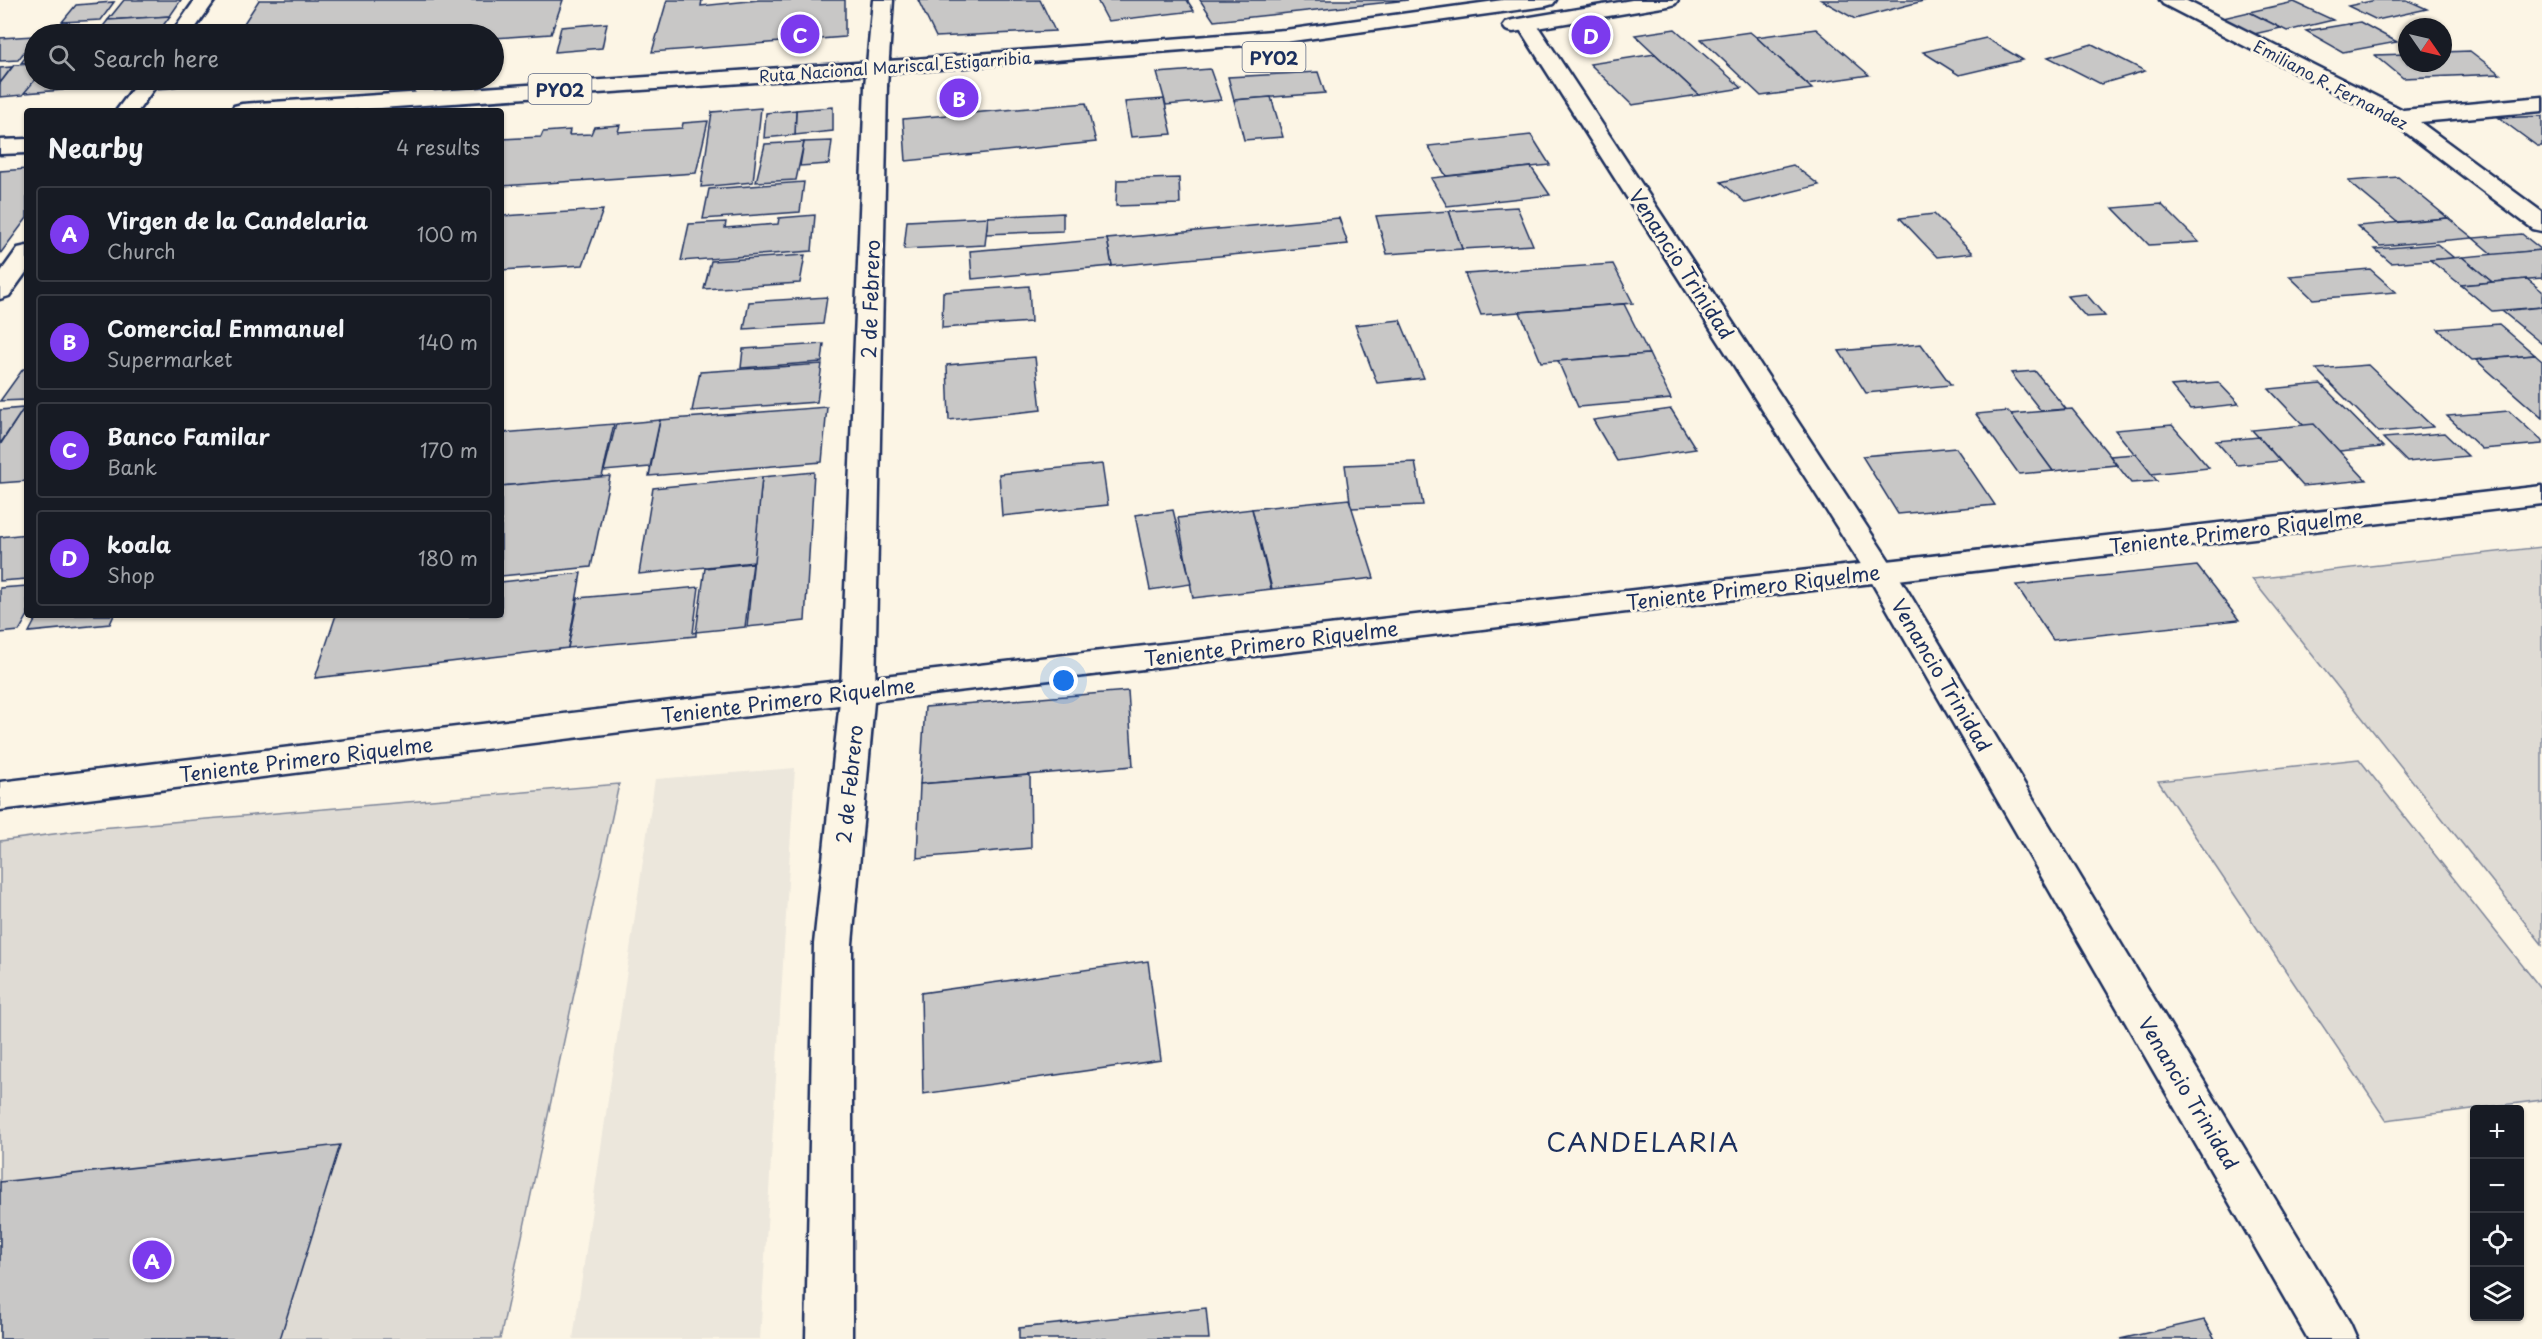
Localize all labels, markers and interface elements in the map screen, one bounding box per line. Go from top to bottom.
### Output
pin: C [780,12,820,57]
pin: D [1572,12,1610,57]
north arrow [2398,18,2452,72]
search box [24,24,504,90]
street label: Emiliano R. Fernandez [2250,33,2413,135]
icon: search [45,41,78,74]
text: Search here [93,41,219,74]
road number: PY02 [1242,42,1306,72]
street label: Ruta Nacional Mariscal Estigarribia [758,44,1032,88]
road number: PY02 [528,74,592,104]
pin: B [940,76,978,120]
text: Nearby [48,128,143,167]
text: 4 results [396,132,480,162]
street label: Venancio Trinidad [1622,183,1742,345]
text: Virgen de la Candelaria [107,203,368,236]
text: A [62,219,77,249]
text: 100 m [417,219,478,249]
text: Church [107,236,176,266]
street label: 2 de Febrero [853,239,887,359]
text: Comercial Emmanuel [107,311,344,344]
text: B [63,327,76,357]
text: 140 m [418,327,478,357]
text: Supermarket [107,344,233,374]
text: Banco Familar [107,419,270,452]
text: C [62,435,77,465]
text: 170 m [420,435,478,465]
text: Bank [107,452,157,482]
street label: Teniente Primero Riquelme [2107,501,2365,561]
text: koala [107,527,171,560]
text: D [62,543,77,573]
text: 180 m [418,543,478,573]
street label: Teniente Primero Riquelme [1624,557,1882,617]
text: Shop [107,560,155,590]
street label: Venancio Trinidad [1884,593,2000,757]
street label: Teniente Primero Riquelme [1142,613,1400,673]
your location [1049,666,1078,695]
street label: Teniente Primero Riquelme [659,670,917,730]
street label: 2 de Febrero [828,723,870,845]
street label: Teniente Primero Riquelme [177,729,435,789]
street label: Venancio Trinidad [2131,1011,2247,1175]
map controls [2470,1105,2524,1321]
button: + [2470,1105,2524,1159]
district label: CANDELARIA [1546,1122,1740,1161]
button: − [2470,1159,2524,1213]
button: locate [2470,1213,2524,1267]
pin: A [132,1238,172,1282]
button: layers [2470,1267,2524,1321]

